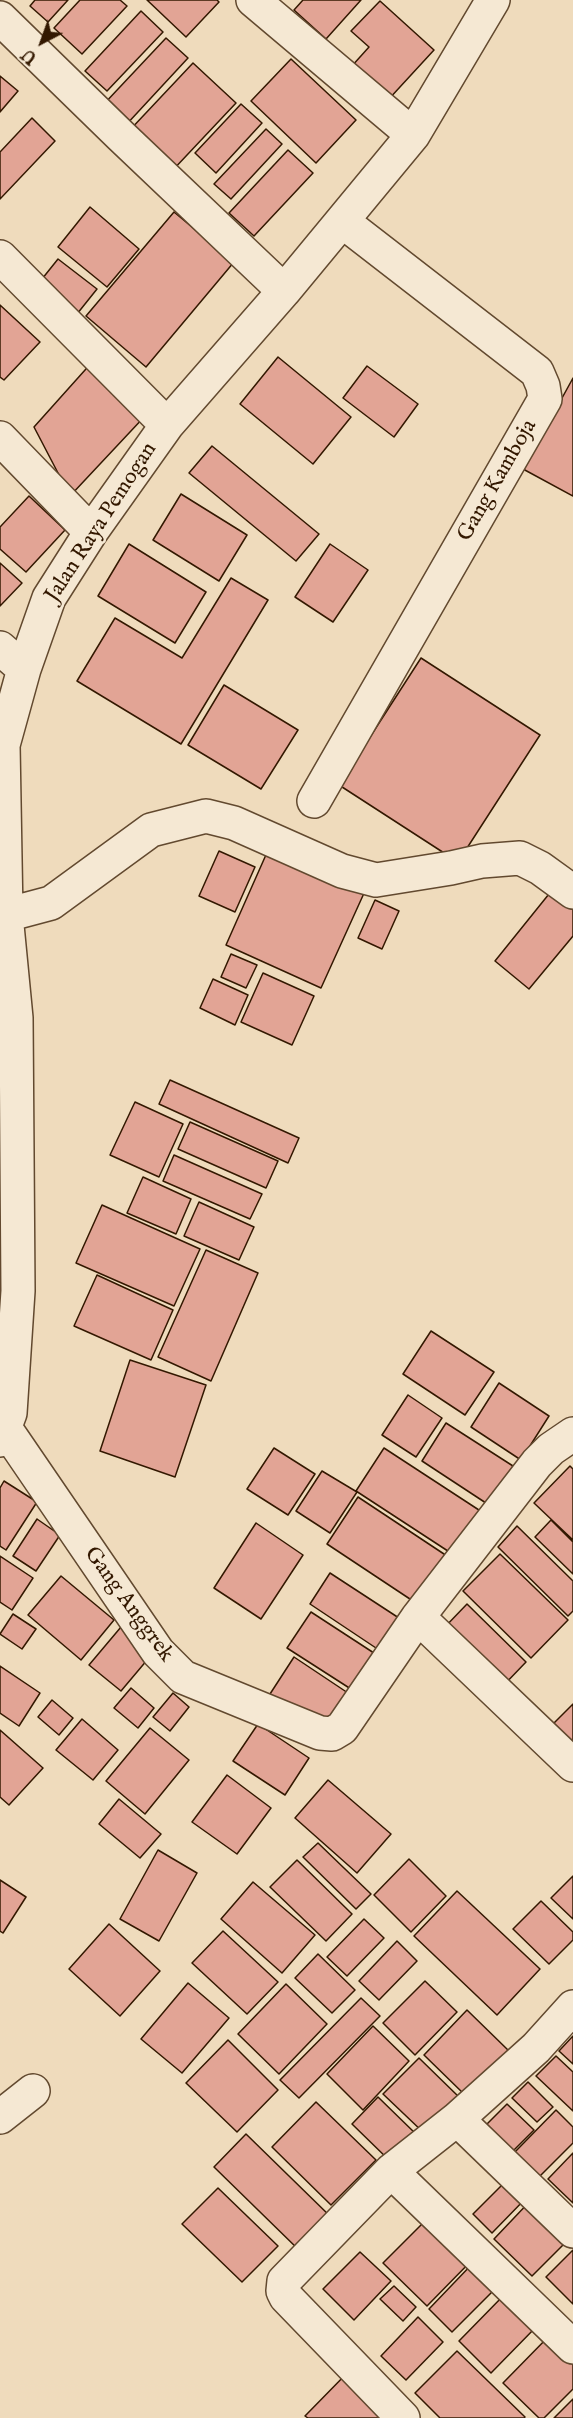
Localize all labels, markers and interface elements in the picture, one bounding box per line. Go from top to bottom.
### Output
north arrow [12,12,72,72]
text: U [19,44,42,68]
street label: Gang Kamboja [453,415,543,547]
street label: Jalan Raya Pemogan [40,438,164,608]
street label: Gang Anggrek [77,1542,179,1668]

